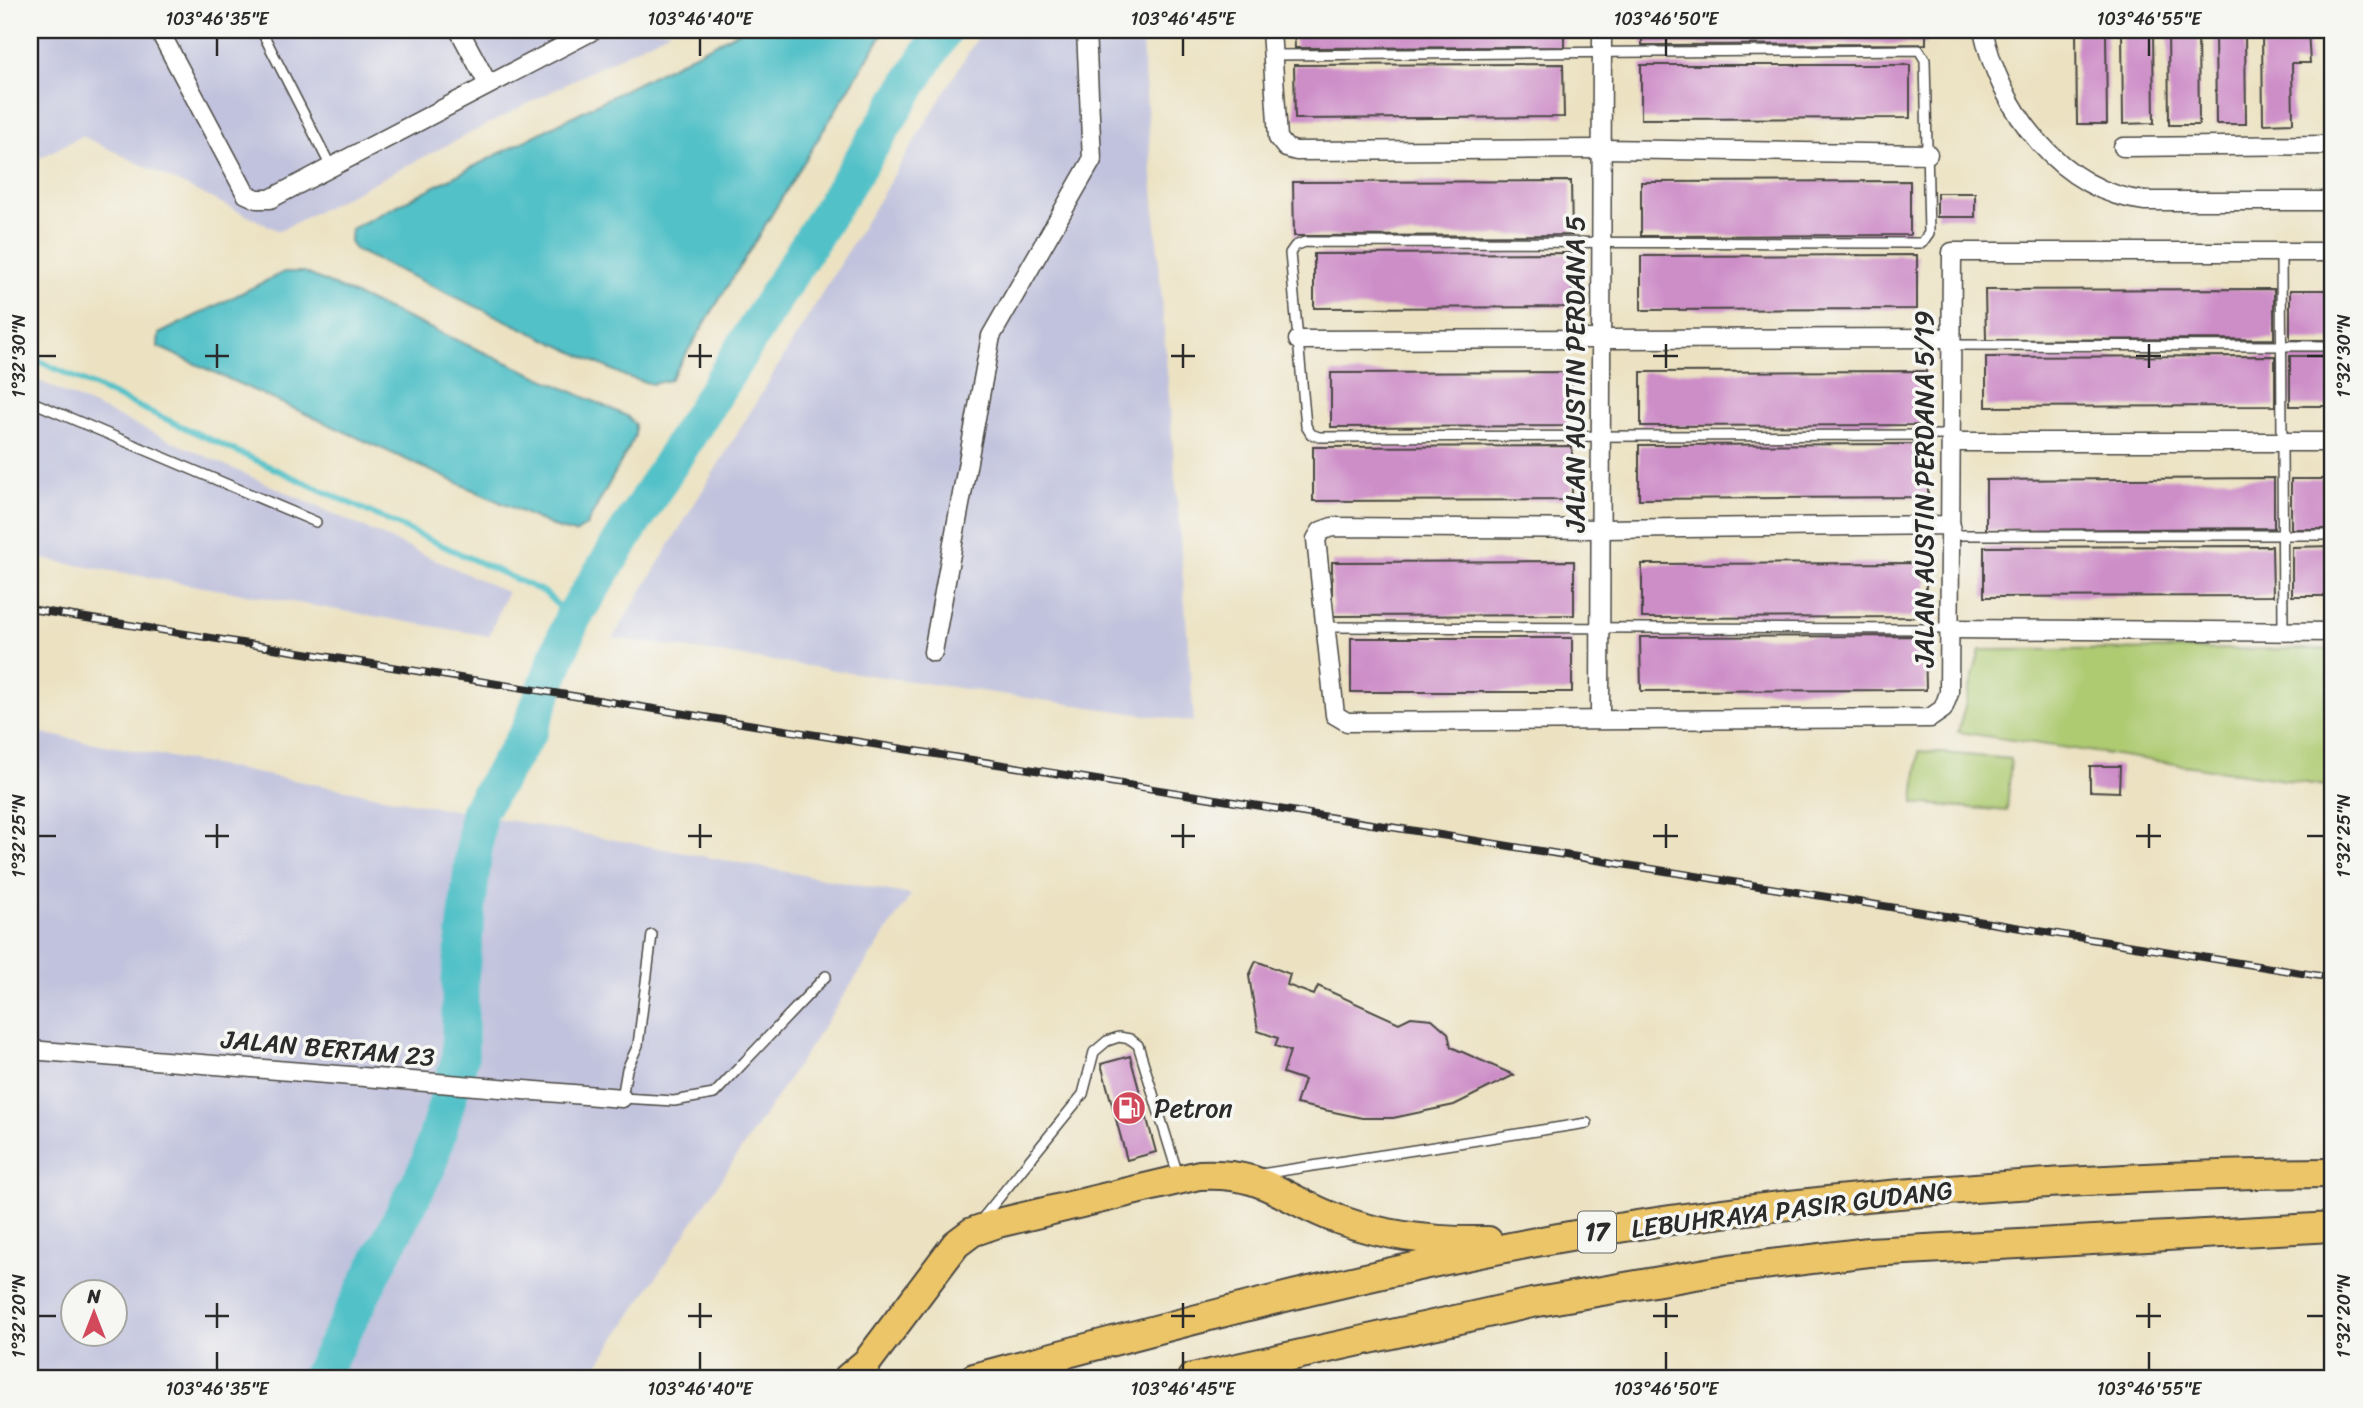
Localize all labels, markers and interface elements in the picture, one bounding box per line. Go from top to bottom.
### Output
text: 103°46'35"E [165,3,270,35]
text: 103°46'40"E [648,3,753,35]
text: 103°46'45"E [1131,3,1236,35]
text: 103°46'50"E [1614,3,1719,35]
text: 103°46'55"E [2097,3,2202,35]
street label: JALAN AUSTIN PERDANA 5 [1552,216,1598,533]
street label: JALAN AUSTIN PERDANA 5/19 [1901,311,1947,668]
text: 1°32'30"N [3,314,35,398]
text: 1°32'30"N [2328,314,2360,398]
text: 1°32'25"N [3,794,35,878]
text: 1°32'25"N [2328,794,2360,878]
street label: JALAN BERTAM 23 [218,1016,437,1080]
place label: Petron [1154,1085,1233,1131]
fuel station icon: Petron [1110,1089,1148,1127]
street label: LEBUHRAYA PASIR GUDANG [1628,1166,1956,1252]
road number: 17 [1578,1212,1616,1252]
text: 1°32'20"N [3,1273,35,1358]
text: 1°32'20"N [2328,1273,2360,1358]
north arrow [60,1278,130,1348]
text: N [86,1280,101,1313]
text: 103°46'35"E [165,1373,270,1405]
text: 103°46'40"E [648,1373,753,1405]
text: 103°46'45"E [1131,1373,1236,1405]
text: 103°46'50"E [1614,1373,1719,1405]
text: 103°46'55"E [2097,1373,2202,1405]

